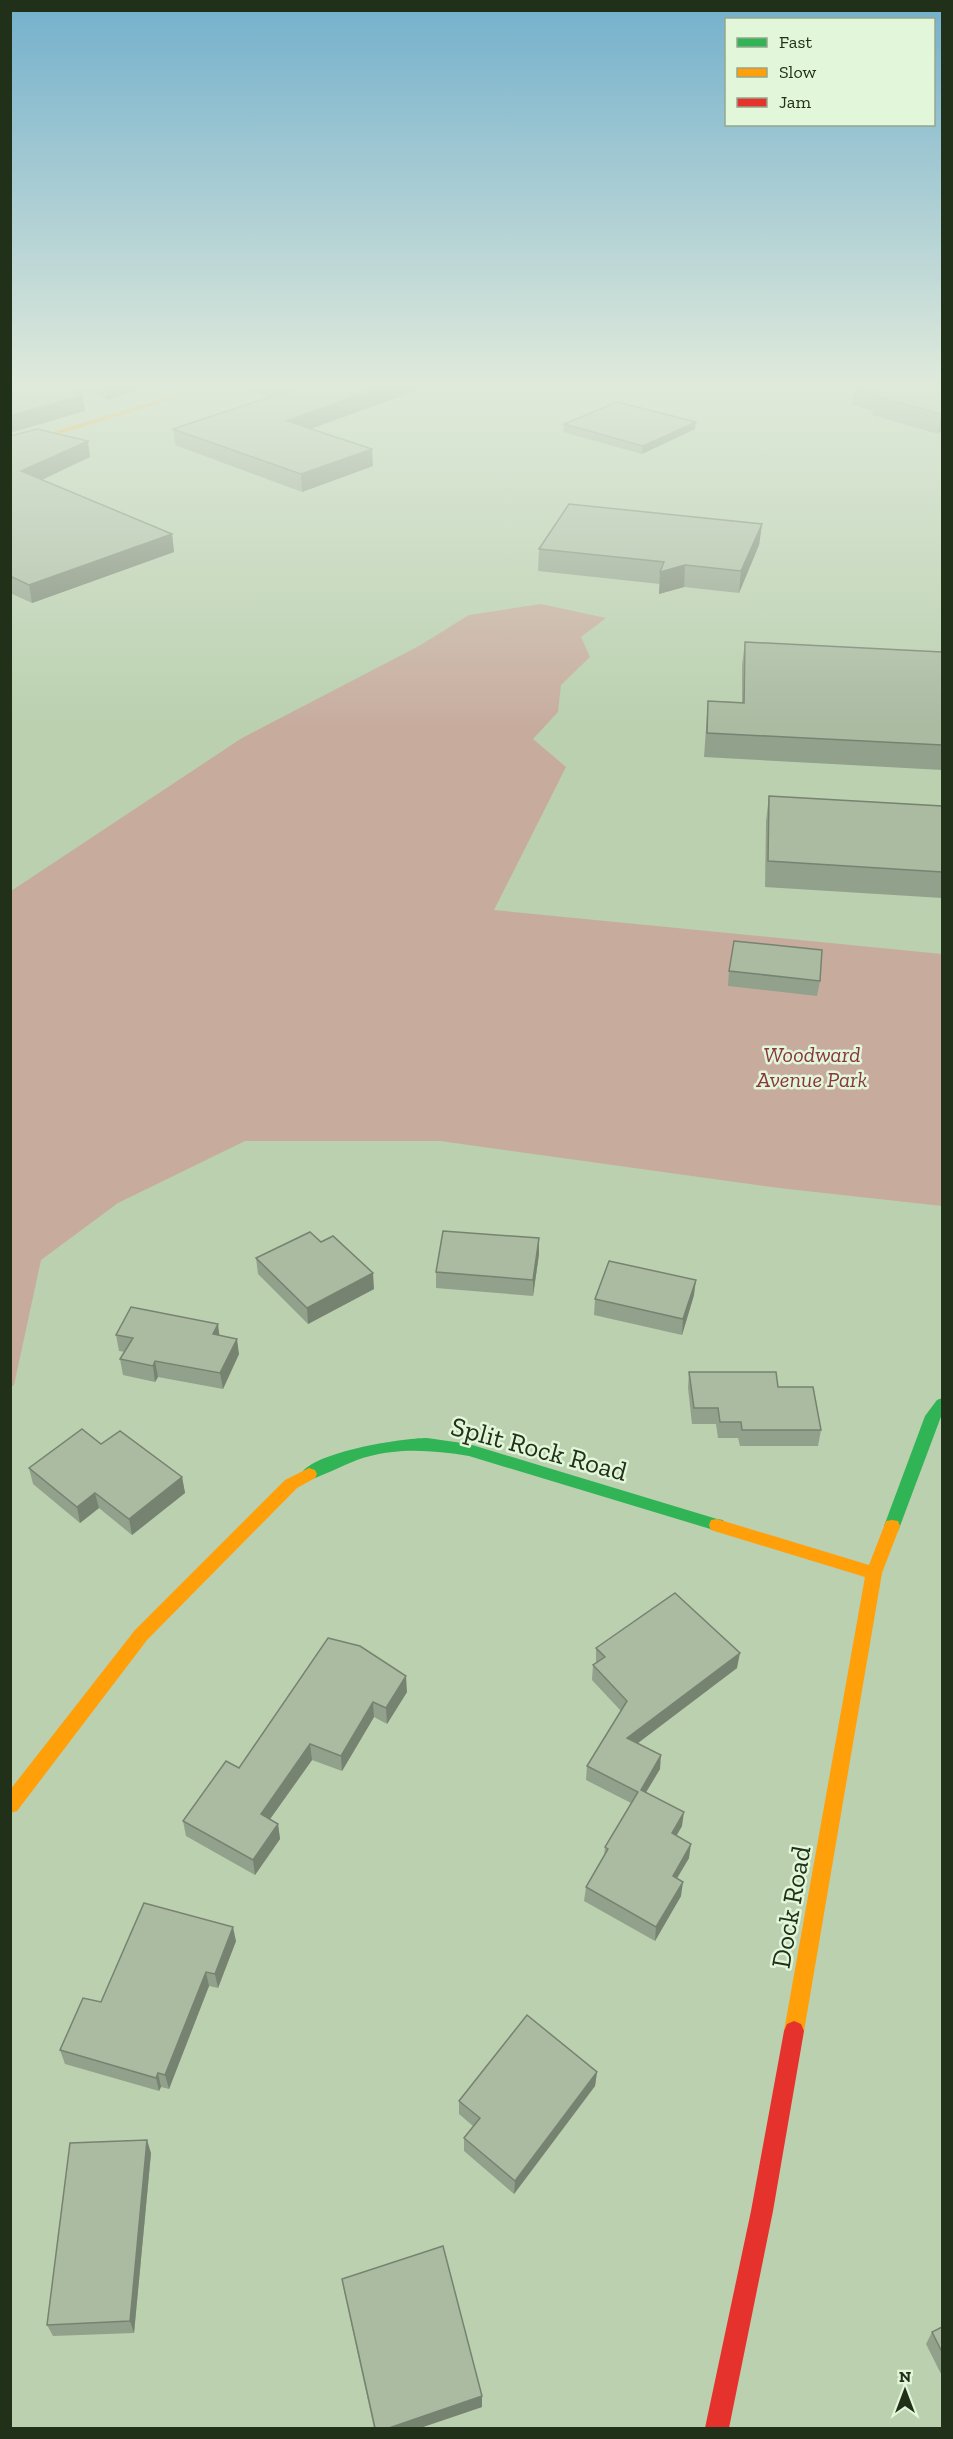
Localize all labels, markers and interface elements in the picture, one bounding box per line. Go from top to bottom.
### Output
legend [725,18,935,126]
text: Fast [779,31,812,53]
text: Slow [779,61,816,83]
text: Jam [779,91,811,113]
park label: Woodward Avenue Park [756,1041,868,1093]
street label: Split Rock Road [447,1410,631,1488]
street label: Dock Road [765,1843,818,1971]
north arrow [875,2361,935,2421]
text: N [899,2367,911,2386]

